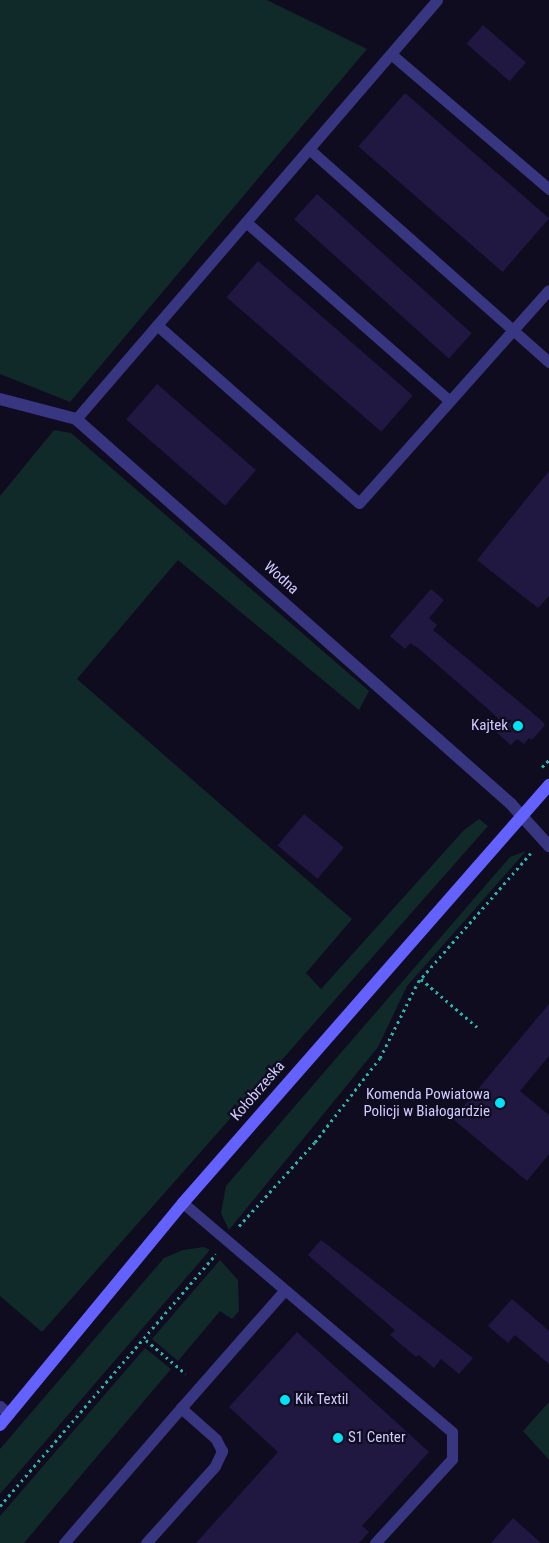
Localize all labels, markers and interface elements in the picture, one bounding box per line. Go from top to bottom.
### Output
street label: Wodna [260,558,302,598]
place label: Kajtek [471,717,508,735]
marker: Kajtek [512,720,524,732]
street label: Kołobrzeska [227,1058,289,1124]
place label: Komenda Powiatowa Policji w Białogardzie [363,1085,490,1120]
marker: Komenda Powiatowa Policji w Białogardzie [494,1097,506,1109]
place label: Kik Textil [295,1391,349,1409]
marker: Kik Textil [279,1394,291,1406]
place label: S1 Center [348,1429,405,1447]
marker: S1 Center [332,1432,344,1444]

